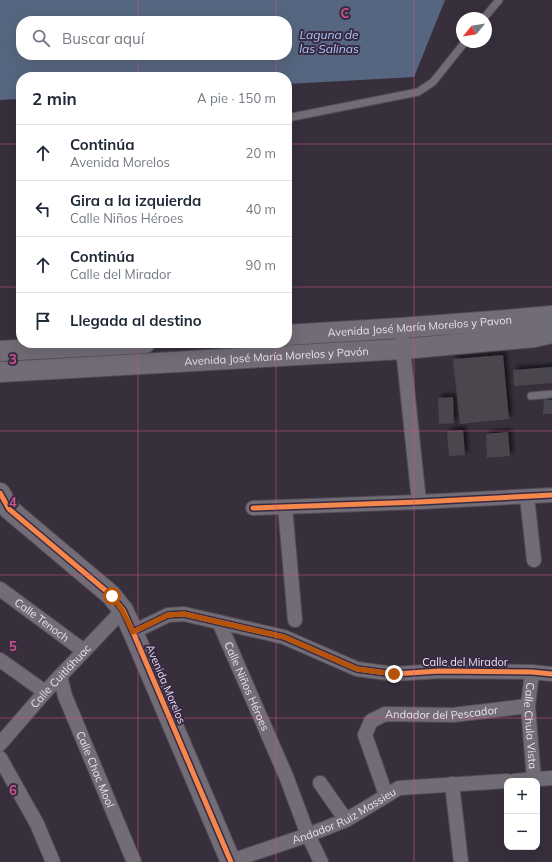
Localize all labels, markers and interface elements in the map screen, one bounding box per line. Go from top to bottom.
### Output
text: C [341,5,350,21]
north arrow [456,12,492,48]
search box [16,16,292,60]
icon: search [30,27,52,49]
water label: Laguna de las Salinas [299,27,359,56]
text: Buscar aquí [62,29,144,48]
text: 2 min [32,88,77,109]
text: A pie · 150 m [197,90,276,106]
text: Continúa [70,135,135,154]
icon: ahead [32,142,54,164]
text: 20 m [246,145,276,161]
text: Avenida Morelos [70,154,170,170]
text: Gira a la izquierda [70,191,201,210]
icon: left [32,198,54,220]
text: 40 m [246,201,276,217]
text: Calle Niños Héroes [70,210,183,226]
text: Continúa [70,247,135,266]
icon: ahead [32,254,54,276]
text: 90 m [246,257,276,273]
text: Calle del Mirador [70,266,171,282]
icon: arrive [32,310,54,332]
text: Llegada al destino [70,311,202,330]
street label: Avenida José María Morelos y Pavon [327,313,512,339]
street label: Avenida José María Morelos y Pavón [184,344,369,368]
text: 3 [9,351,17,367]
text: 4 [9,494,17,510]
route start [103,587,121,605]
street label: Calle Tenoch [12,595,72,645]
text: 5 [9,638,17,654]
street label: Calle Niños Héroes [221,639,273,733]
street label: Calle Cuitláhuac [27,641,94,711]
street label: Avenida Morelos [143,642,189,726]
street label: Calle del Mirador [422,655,508,669]
route end [385,665,403,683]
street label: Calle Chula Vista [521,682,540,769]
street label: Andador del Pescador [385,703,499,722]
street label: Calle Chac Mool [73,729,118,810]
map controls [504,778,540,850]
button: + [504,778,540,814]
text: 6 [9,782,17,798]
street label: Andador Ruiz Massieu [290,784,399,847]
button: − [504,814,540,850]

